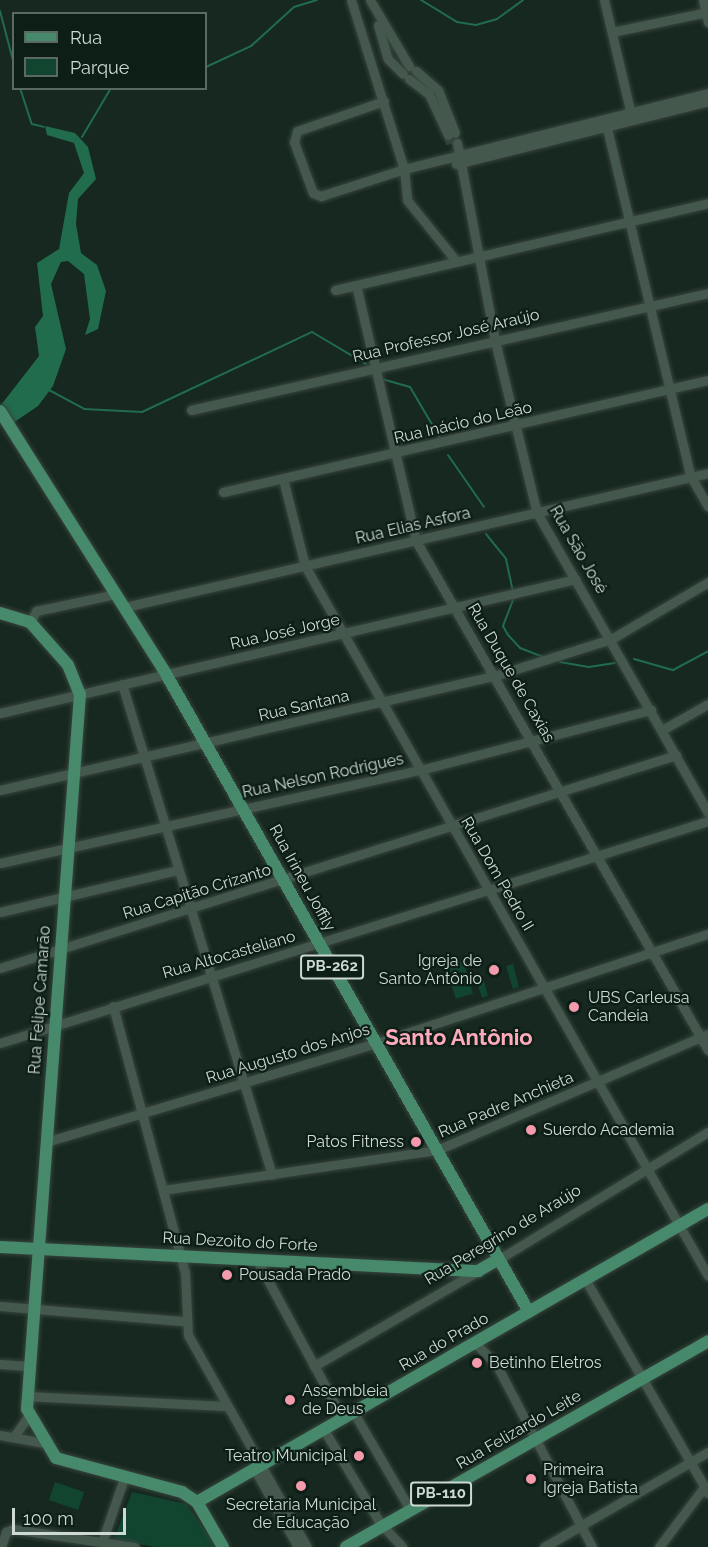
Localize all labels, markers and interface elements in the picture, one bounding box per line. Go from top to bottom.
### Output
legend [12,12,207,90]
text: Rua [70,27,102,48]
text: Parque [70,57,129,78]
street label: Rua Professor José Araújo [350,305,542,367]
street label: Rua Inácio do Leão [392,398,534,448]
street label: Rua São José [545,502,611,598]
street label: Rua Elias Asfora [353,503,473,549]
street label: Rua Duque de Caxias [463,600,559,746]
street label: Rua José Jorge [228,610,342,654]
street label: Rua Santana [257,686,351,726]
street label: Rua Nelson Rodrigues [241,750,405,802]
street label: Rua Dom Pedro II [457,814,537,934]
street label: Rua Irineu Joffily [265,821,339,935]
street label: Rua Capitão Crizanto [121,860,273,924]
street label: Rua Felipe Camarão [25,925,55,1075]
street label: Rua Altocasteliano [160,927,298,983]
place label: Igreja de Santo Antônio [378,951,482,989]
road number: PB-262 [299,955,365,979]
marker: Igreja de Santo Antônio [487,963,501,977]
place label: UBS Carleusa Candeia [588,988,690,1026]
marker: UBS Carleusa Candeia [565,998,583,1016]
street label: Rua Augusto dos Anjos [203,1020,373,1088]
district label: Santo Antônio [385,1025,533,1051]
street label: Rua Padre Anchieta [435,1068,577,1142]
place label: Suerdo Academia [543,1120,675,1140]
marker: Suerdo Academia [524,1123,538,1137]
place label: Patos Fitness [306,1132,404,1152]
marker: Patos Fitness [409,1135,423,1149]
street label: Rua Peregrino de Araújo [421,1181,585,1289]
street label: Rua Dezoito do Forte [162,1228,318,1256]
place label: Pousada Prado [239,1265,351,1285]
marker: Pousada Prado [220,1268,234,1282]
street label: Rua do Prado [396,1309,492,1375]
place label: Betinho Eletros [489,1353,601,1373]
marker: Betinho Eletros [470,1356,484,1370]
place label: Assembleia de Deus [302,1381,388,1419]
street label: Rua Felizardo Leite [453,1386,585,1474]
marker: Assembleia de Deus [283,1393,297,1407]
place label: Teatro Municipal [225,1446,347,1466]
marker: Teatro Municipal [352,1449,366,1463]
place label: Primeira Igreja Batista [543,1460,638,1498]
marker: Primeira Igreja Batista [524,1472,538,1486]
marker: Secretaria Municipal de Educação [294,1479,308,1493]
road number: PB-110 [410,1482,472,1506]
place label: Secretaria Municipal de Educação [226,1495,376,1533]
scale bar [15,1496,129,1534]
text: 100 m [23,1508,74,1529]

